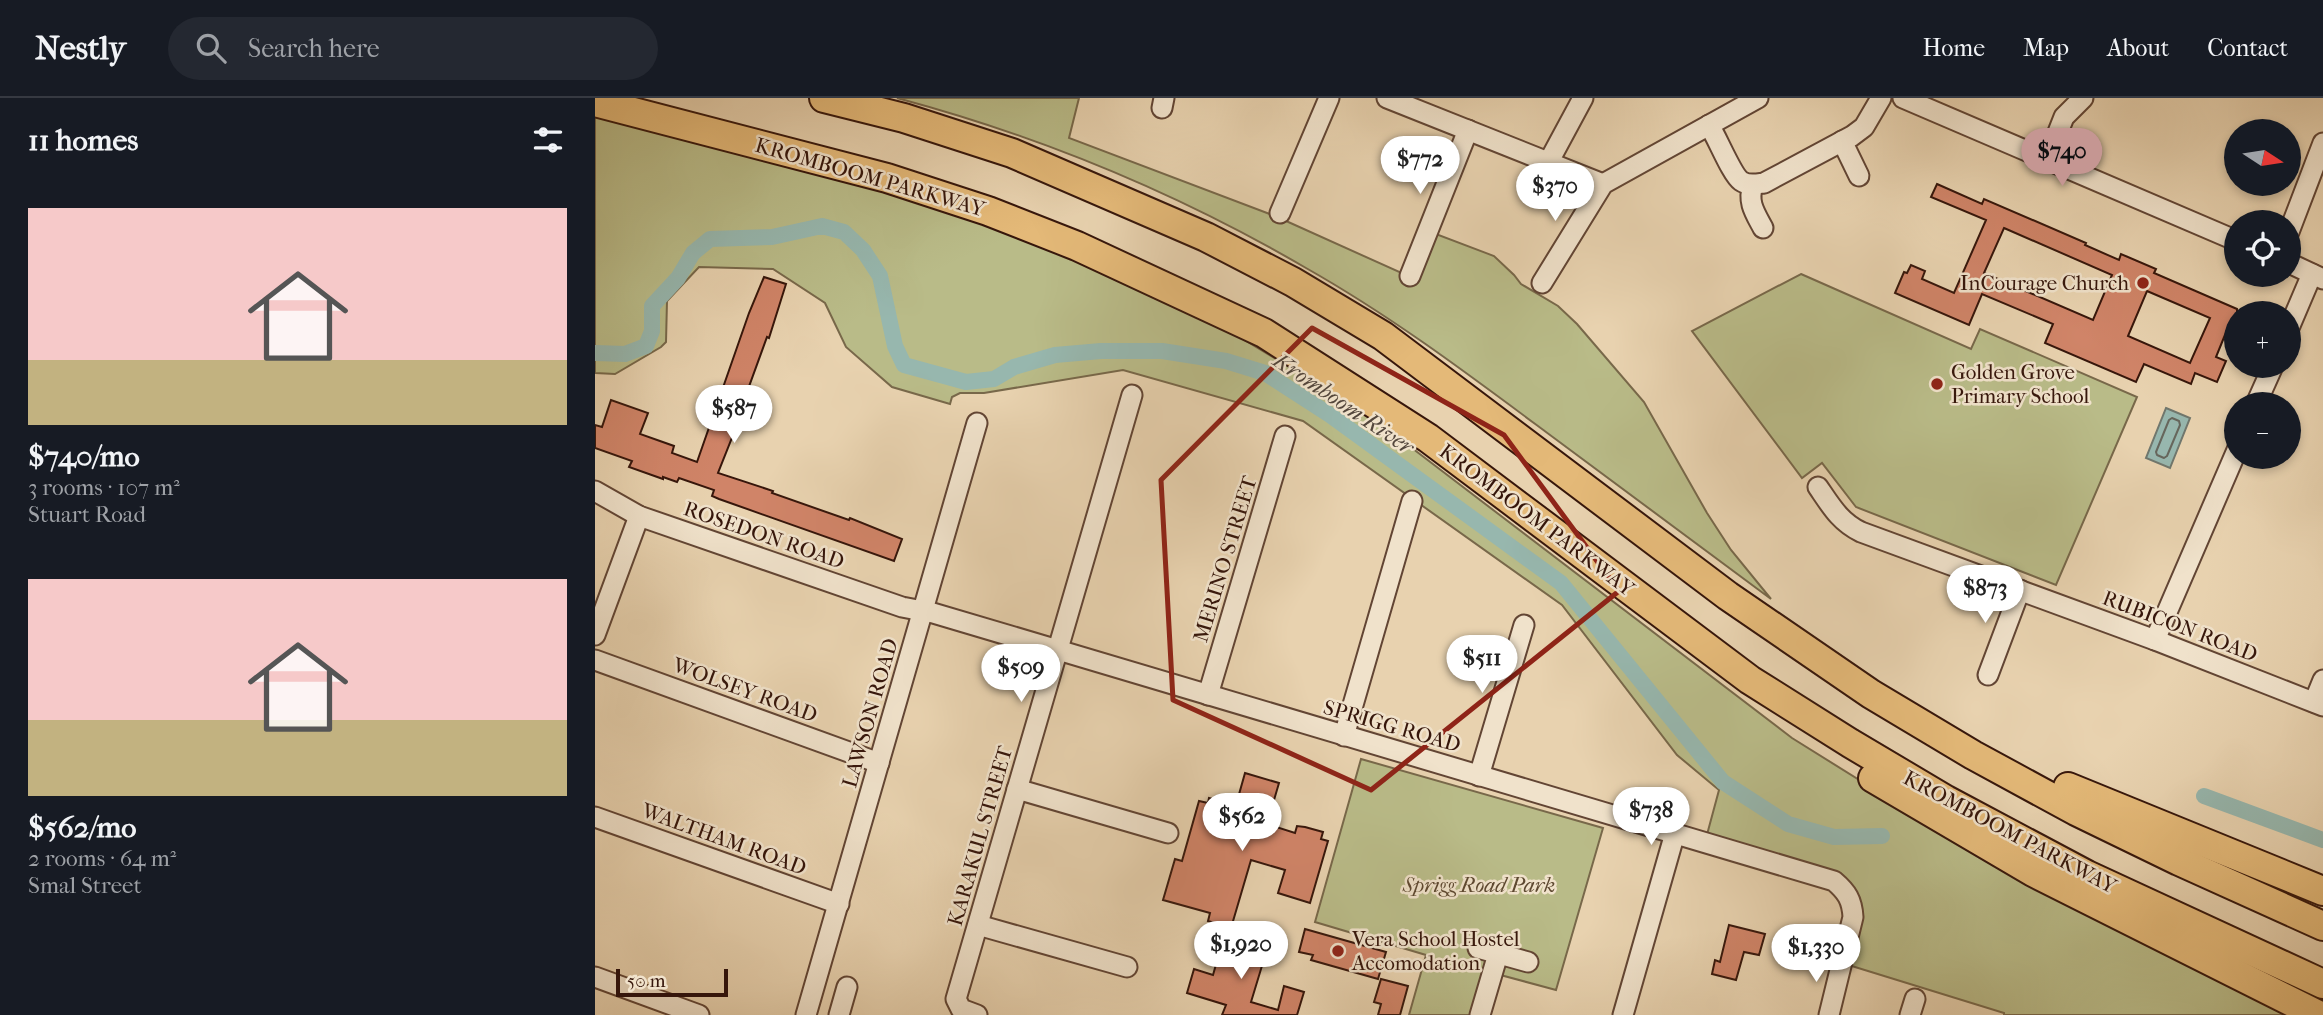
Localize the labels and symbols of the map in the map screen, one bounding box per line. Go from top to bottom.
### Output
north arrow [2224,119,2301,196]
pin: $740 [2021,129,2103,188]
street label: KROMBOOM PARKWAY [752,133,988,222]
pin: $772 [1379,136,1461,196]
pin: $370 [1514,164,1596,223]
place label: InCourage Church [1960,271,2129,295]
marker: InCourage Church [2135,275,2151,291]
water label: Kromboom River [1267,345,1420,461]
place label: Golden Grove Primary School [1951,360,2089,408]
marker: Golden Grove Primary School [1929,376,1945,392]
pin: $587 [693,386,775,445]
street label: KROMBOOM PARKWAY [1435,439,1640,602]
street label: MERINO STREET [1188,472,1262,645]
street label: ROSEDON ROAD [681,496,847,574]
pin: $873 [1944,566,2026,625]
street label: RUBICON ROAD [2099,585,2261,667]
street label: LAWSON ROAD [837,636,903,790]
pin: $511 [1441,636,1523,695]
pin: $509 [980,644,1062,704]
street label: WOLSEY ROAD [668,652,821,727]
street label: SPRIGG ROAD [1321,695,1463,757]
street label: KARAKUL STREET [943,742,1017,929]
street label: KROMBOOM PARKWAY [1899,766,2121,899]
pin: $738 [1610,788,1692,847]
pin: $562 [1201,794,1283,853]
street label: WALTHAM ROAD [638,798,810,880]
park label: Sprigg Road Park [1402,873,1555,897]
pin: $1,920 [1184,922,1298,981]
pin: $1,330 [1759,924,1873,984]
place label: Vera School Hostel Accomodation [1351,927,1520,975]
marker: Vera School Hostel Accomodation [1330,943,1346,959]
scale bar [616,966,728,998]

